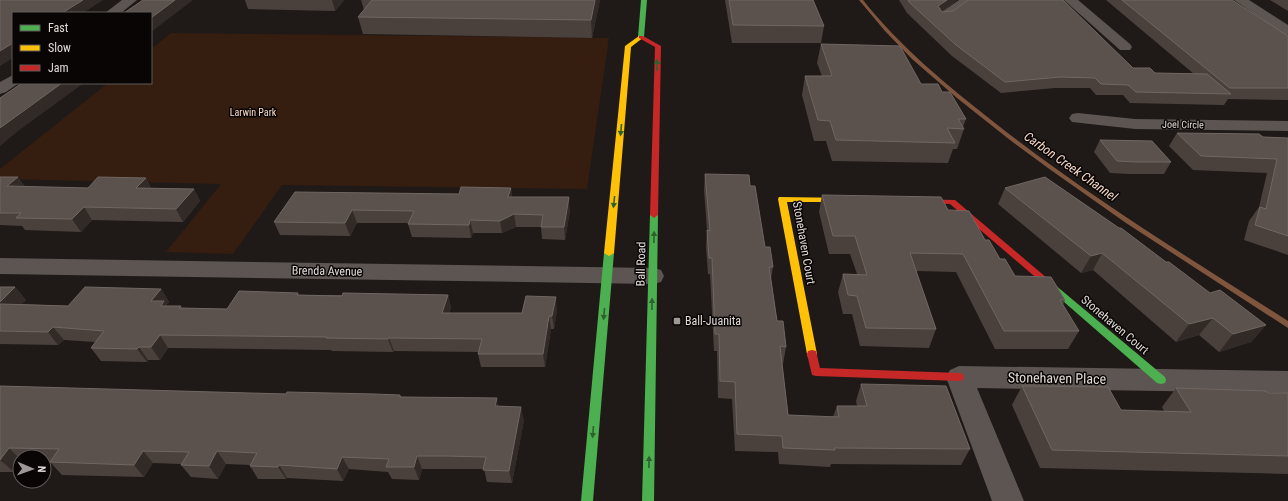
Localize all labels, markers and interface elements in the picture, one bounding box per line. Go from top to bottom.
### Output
legend [12,12,152,84]
text: Fast [48,21,69,35]
text: Slow [48,41,71,55]
one-way arrow [654,58,660,71]
text: Jam [48,61,69,75]
park label: Larwin Park [230,107,277,118]
street label: Joel Circle [1162,119,1204,130]
one-way arrow [618,124,624,136]
water label: Carbon Creek Channel [1021,129,1121,205]
one-way arrow [611,196,618,208]
street label: Stonehaven Court [790,200,818,286]
one-way arrow [651,230,657,243]
street label: Ball Road [634,242,648,286]
street label: Brenda Avenue [292,263,363,279]
street label: Stonehaven Court [1078,293,1152,358]
one-way arrow [649,298,656,310]
one-way arrow [600,308,607,320]
place label: Ball-Juanita [685,314,741,328]
marker: Ball-Juanita [672,316,682,326]
street label: Stonehaven Place [1008,369,1107,387]
one-way arrow [590,426,597,438]
north arrow [12,449,52,489]
one-way arrow [646,455,652,468]
text: N [35,466,48,473]

